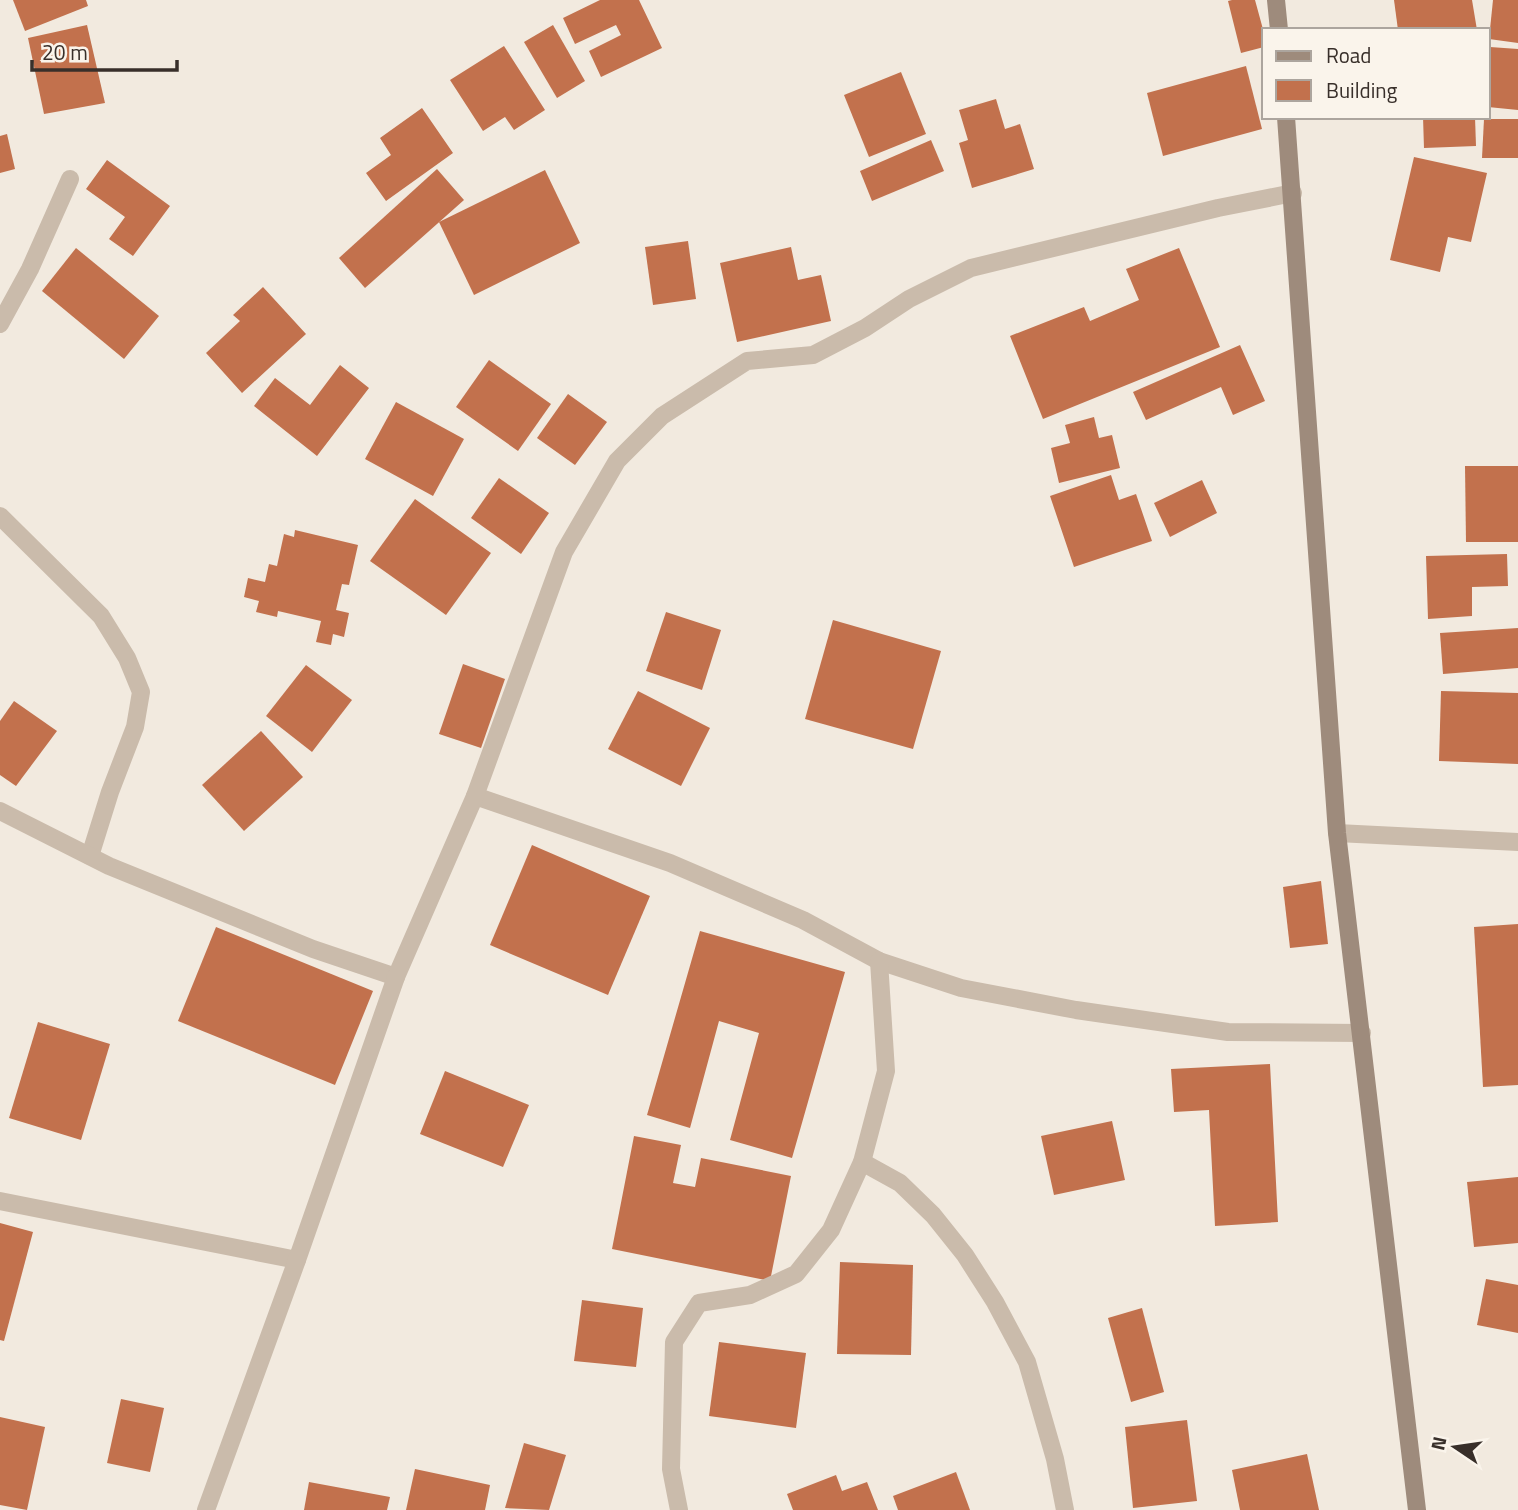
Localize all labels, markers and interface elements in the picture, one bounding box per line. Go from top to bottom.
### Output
scale bar [32,28,177,72]
legend [1262,28,1490,119]
text: 20 m [42,36,88,68]
text: Road [1326,39,1371,71]
text: Building [1326,74,1398,106]
north arrow [1420,1412,1490,1482]
text: N [1422,1433,1454,1453]

